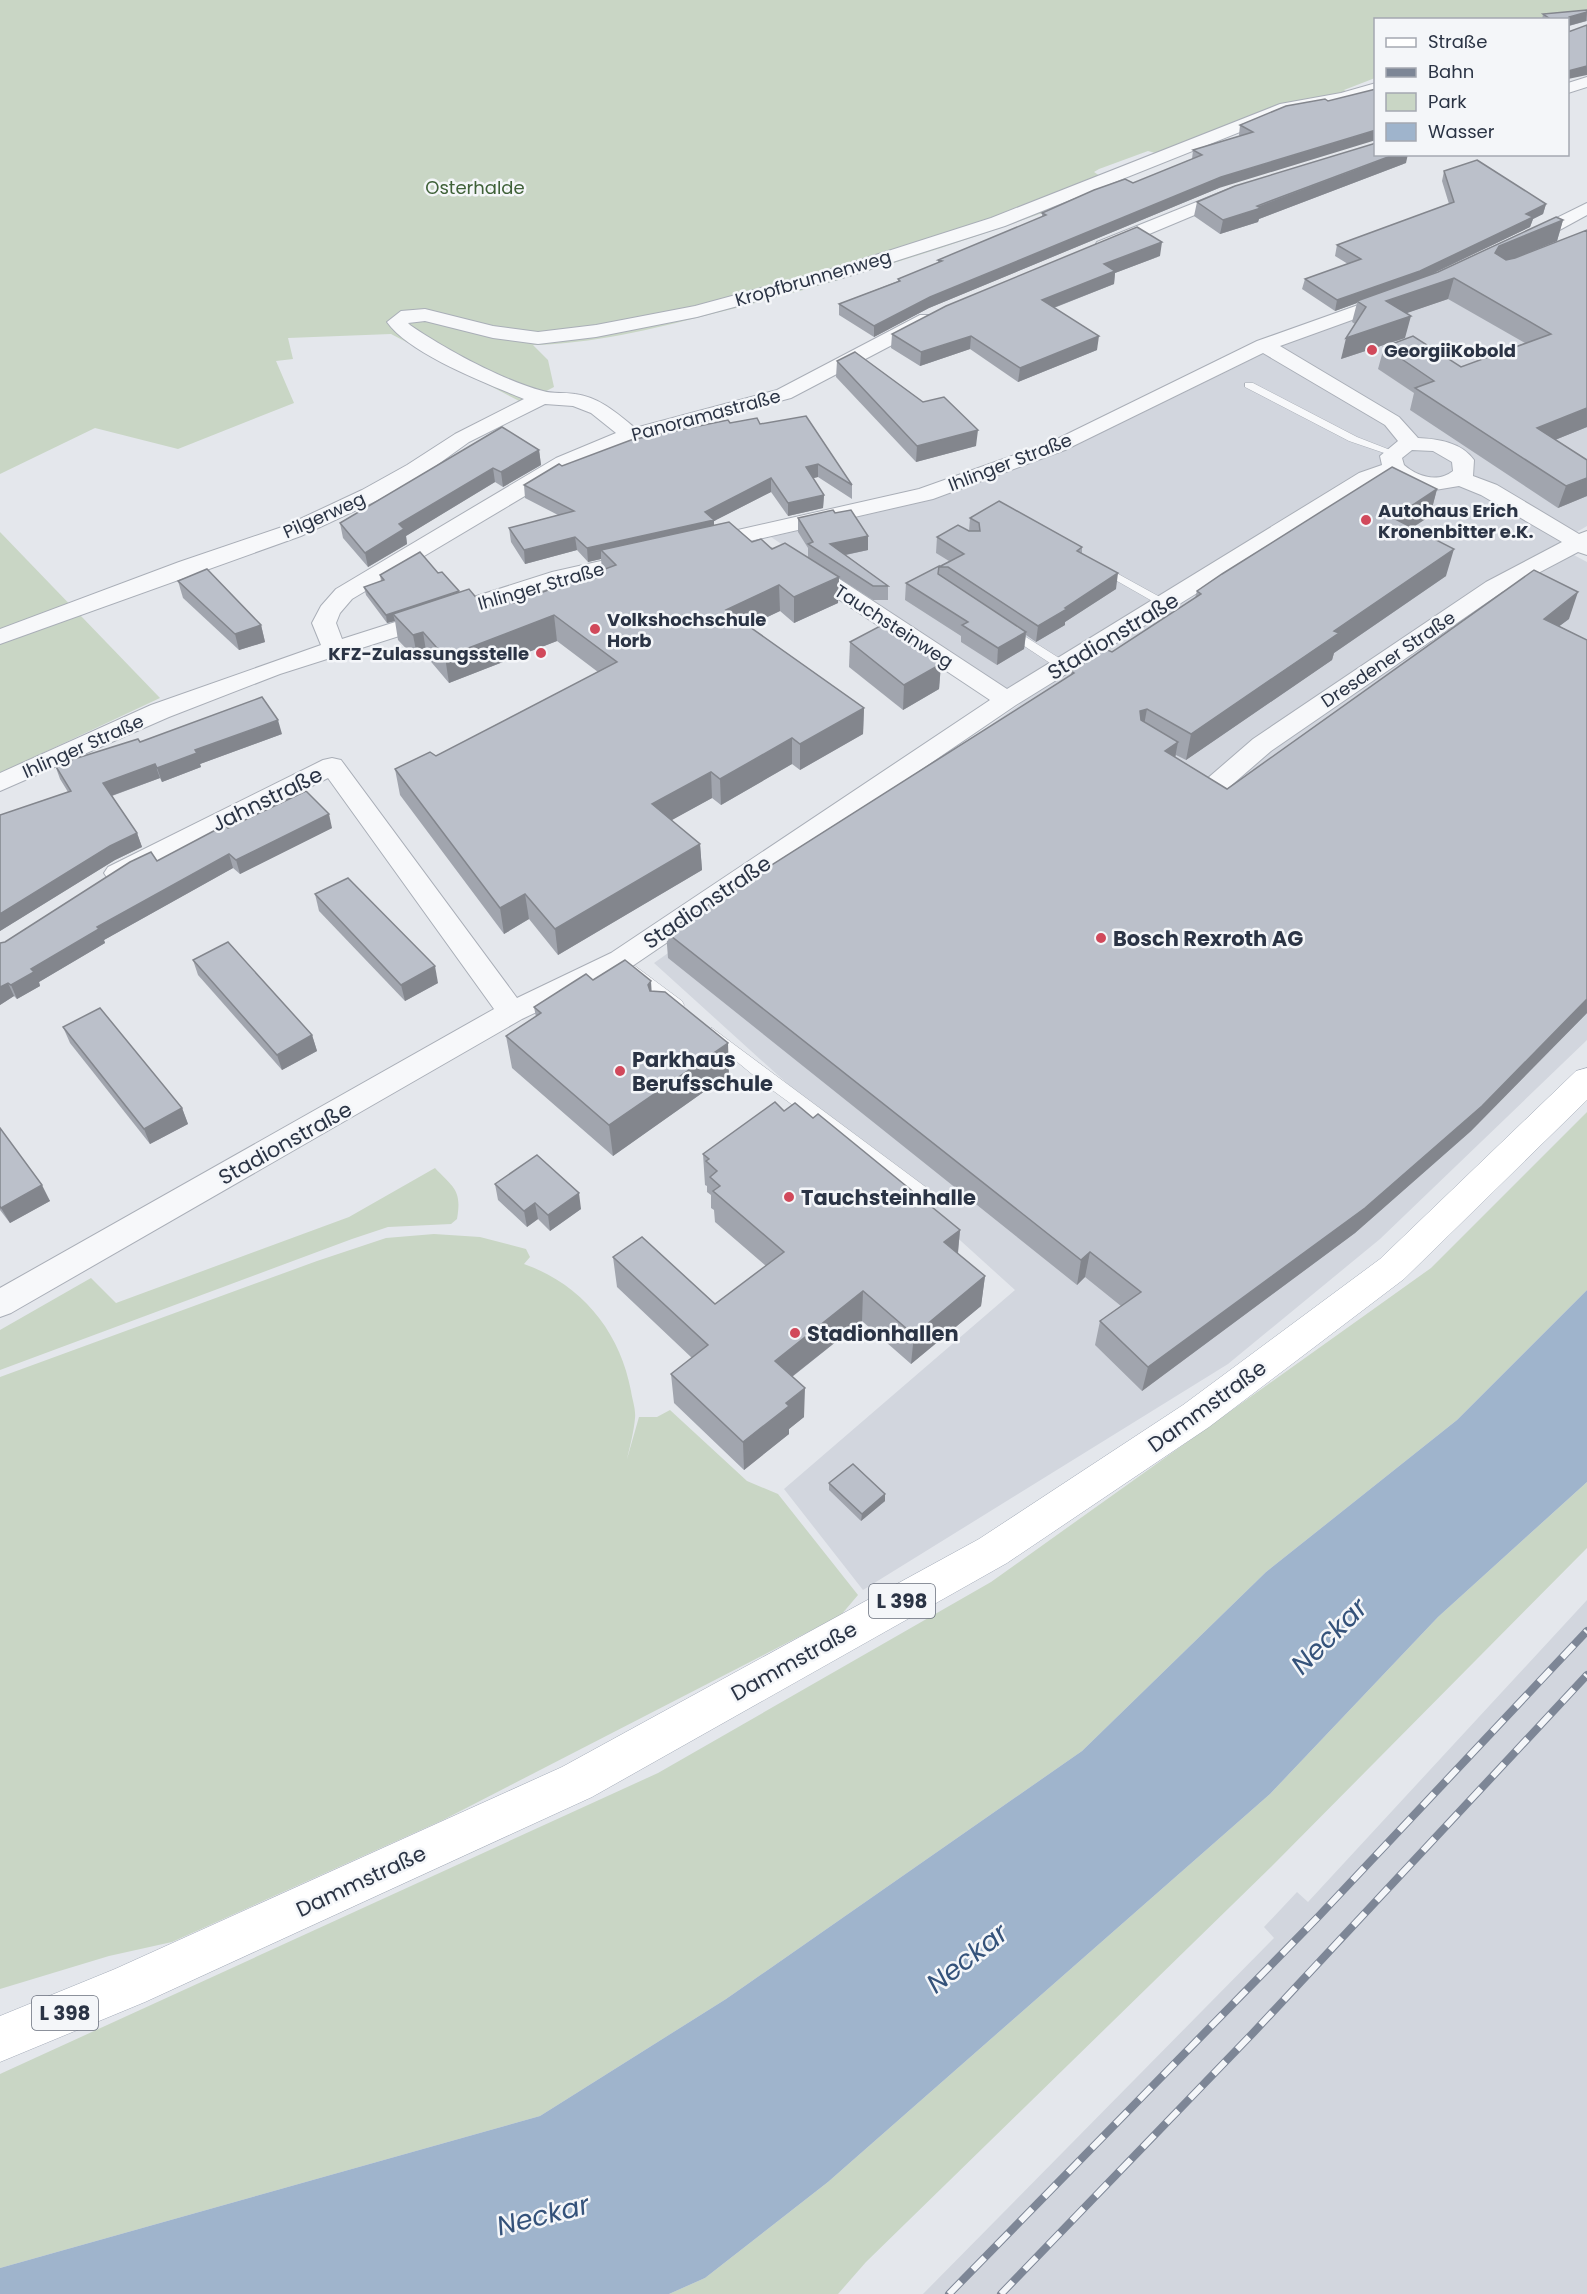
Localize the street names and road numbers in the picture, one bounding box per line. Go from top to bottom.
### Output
street label: Kropfbrunnenweg [732,244,894,312]
street label: Panoramastraße [629,383,783,447]
street label: Ihlinger Straße [945,427,1075,497]
street label: Pilgerweg [279,486,369,544]
street label: Ihlinger Straße [475,556,607,616]
street label: Tauchsteinweg [830,578,958,674]
street label: Stadionstraße [1042,585,1184,687]
street label: Dresdener Straße [1316,605,1460,713]
street label: Ihlinger Straße [18,708,148,784]
street label: Jahnstraße [207,760,327,838]
street label: Stadionstraße [637,848,777,956]
street label: Stadionstraße [213,1094,357,1192]
street label: Dammstraße [1142,1353,1272,1459]
road number: L 398 [869,1584,935,1618]
street label: Dammstraße [726,1614,862,1708]
street label: Dammstraße [291,1838,431,1924]
road number: L 398 [32,1996,98,2030]

